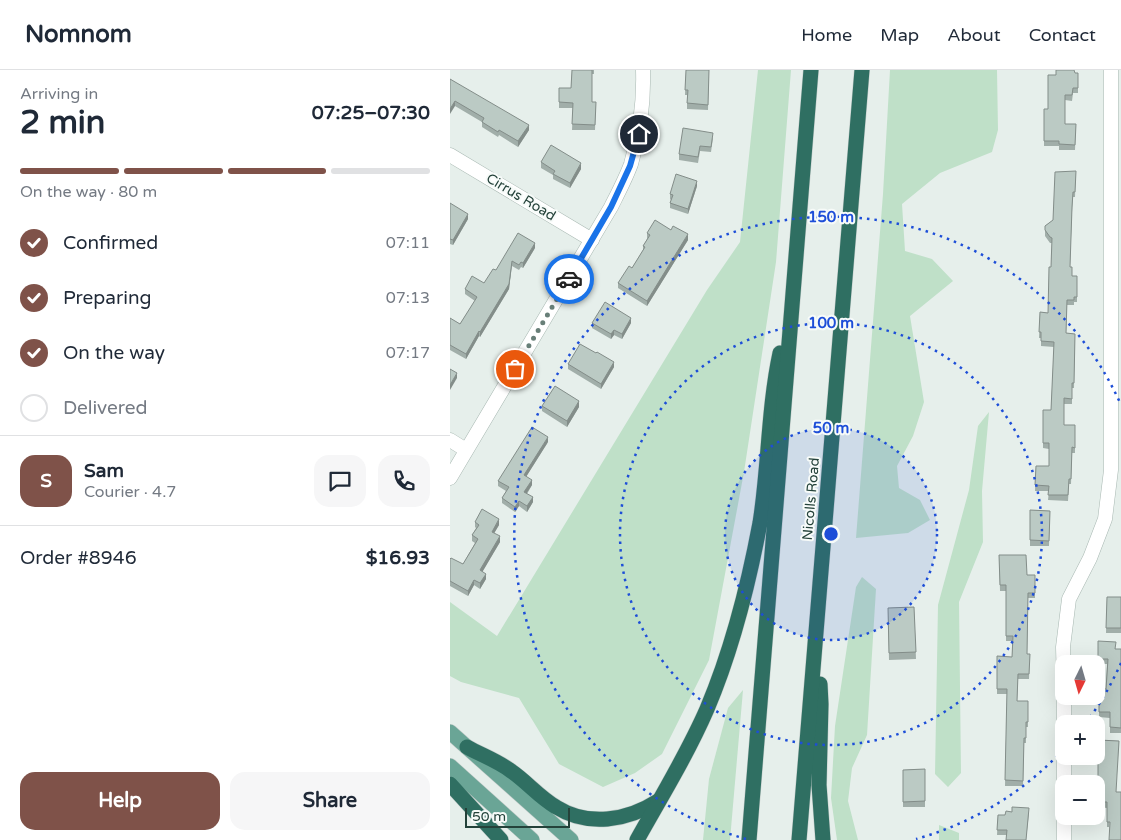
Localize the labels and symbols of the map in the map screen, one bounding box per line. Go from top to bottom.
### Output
pin [618,113,660,155]
street label: Cirrus Road [483,170,559,224]
text: 150 m [808,208,854,226]
courier [544,254,594,304]
text: 100 m [808,314,854,332]
pin [494,348,536,390]
text: 50 m [813,419,849,437]
street label: Nicolls Road [799,457,823,541]
centre of rings [822,525,840,543]
north arrow [1055,655,1105,705]
scale bar [465,805,570,828]

